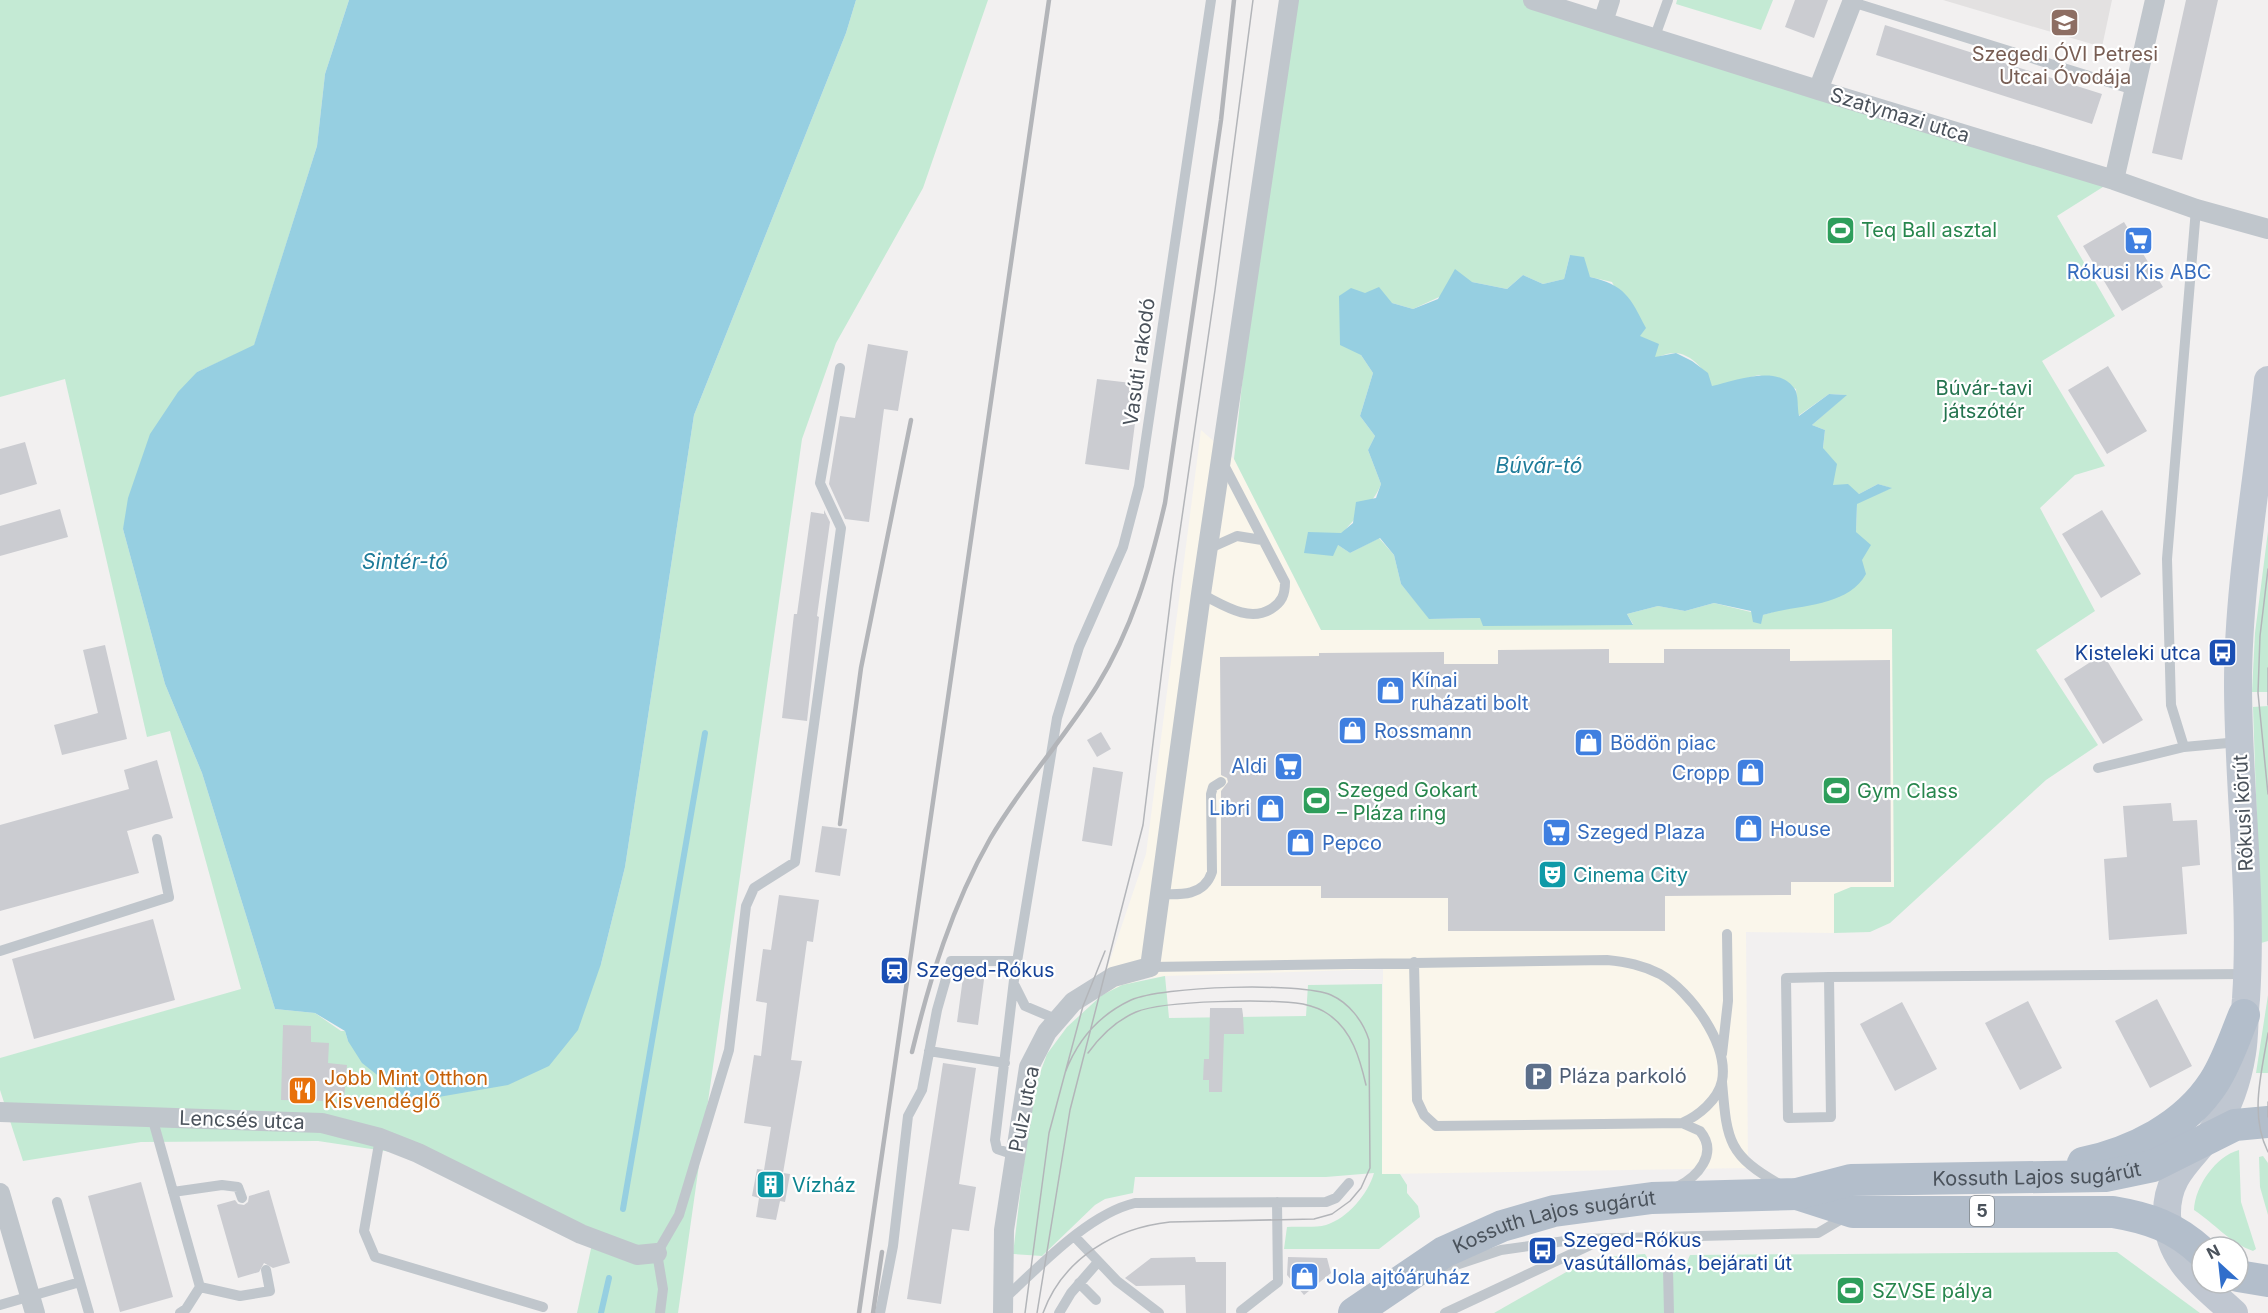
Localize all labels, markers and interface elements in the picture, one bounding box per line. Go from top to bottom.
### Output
school or university icon: Szegedi ÓVI Petresi Utcai Óvodája [2049,7,2081,39]
place label: Szegedi ÓVI Petresi Utcai Óvodája [1972,41,2158,89]
street label: Szatymazi utca [1827,82,1973,148]
sports icon: Teq Ball asztal [1824,214,1856,246]
place label: Teq Ball asztal [1861,218,1997,242]
supermarket icon: Rókusi Kis ABC [2123,225,2155,257]
place label: Rókusi Kis ABC [2067,260,2211,284]
street label: Vasúti rakodó [1118,296,1160,428]
park label: Búvár-tavi játszótér [1936,376,2032,423]
water label: Búvár-tó [1496,453,1582,478]
water label: Sintér-tó [362,549,448,574]
bus stop icon: Kisteleki utca [2206,637,2238,669]
place label: Kisteleki utca [2075,641,2201,665]
place label: Kínai ruházati bolt [1411,668,1529,715]
shop icon: Kínai ruházati bolt [1374,675,1406,707]
shop icon: Rossmann [1337,715,1369,747]
place label: Rossmann [1374,719,1472,743]
shop icon: Bödön piac [1573,727,1605,759]
place label: Bödön piac [1610,731,1717,755]
supermarket icon: Aldi [1272,750,1304,782]
place label: Aldi [1231,754,1267,778]
street label: Rókusi körút [2228,754,2258,872]
shop icon: Cropp [1735,757,1767,789]
place label: Cropp [1672,761,1730,785]
sports icon: Gym Class [1820,775,1852,807]
place label: Szeged Gokart – Pláza ring [1337,778,1478,825]
place label: Gym Class [1857,779,1958,803]
sports icon: Szeged Gokart – Pláza ring [1300,785,1332,817]
shop icon: Libri [1255,792,1287,824]
place label: Libri [1209,796,1250,820]
shop icon: House [1733,813,1765,845]
supermarket icon: Szeged Plaza [1540,816,1572,848]
place label: House [1770,817,1831,841]
place label: Szeged Plaza [1577,820,1705,844]
shop icon: Pepco [1285,827,1317,859]
place label: Pepco [1322,831,1382,855]
theatre icon: Cinema City [1536,859,1568,891]
place label: Cinema City [1573,863,1688,887]
station icon: Szeged-Rókus [879,954,911,986]
place label: Szeged-Rókus [916,958,1055,982]
parking icon: Pláza parkoló [1522,1060,1554,1092]
street label: Pulz utca [1004,1064,1044,1154]
place label: Pláza parkoló [1559,1064,1687,1088]
place label: Jobb Mint Otthon Kisvendéglő [324,1066,488,1113]
restaurant icon: Jobb Mint Otthon Kisvendéglő [287,1074,319,1106]
street label: Lencsés utca [179,1106,305,1134]
street label: Kossuth Lajos sugárút [1932,1157,2143,1191]
building icon: Vízház [755,1169,787,1201]
place label: Vízház [792,1173,856,1197]
street label: Kossuth Lajos sugárút [1449,1186,1657,1259]
road number: 5 [1970,1196,1994,1226]
place label: Szeged-Rókus vasútállomás, bejárati út [1563,1228,1793,1275]
bus stop icon: Szeged-Rókus vasútállomás, bejárati út [1526,1235,1558,1267]
north arrow [2190,1235,2250,1295]
text: N [2203,1240,2223,1263]
shop icon: Jola ajtóáruház [1289,1261,1321,1293]
place label: Jola ajtóáruház [1326,1265,1470,1289]
sports icon: SZVSE pálya [1835,1275,1867,1307]
place label: SZVSE pálya [1872,1279,1993,1303]

